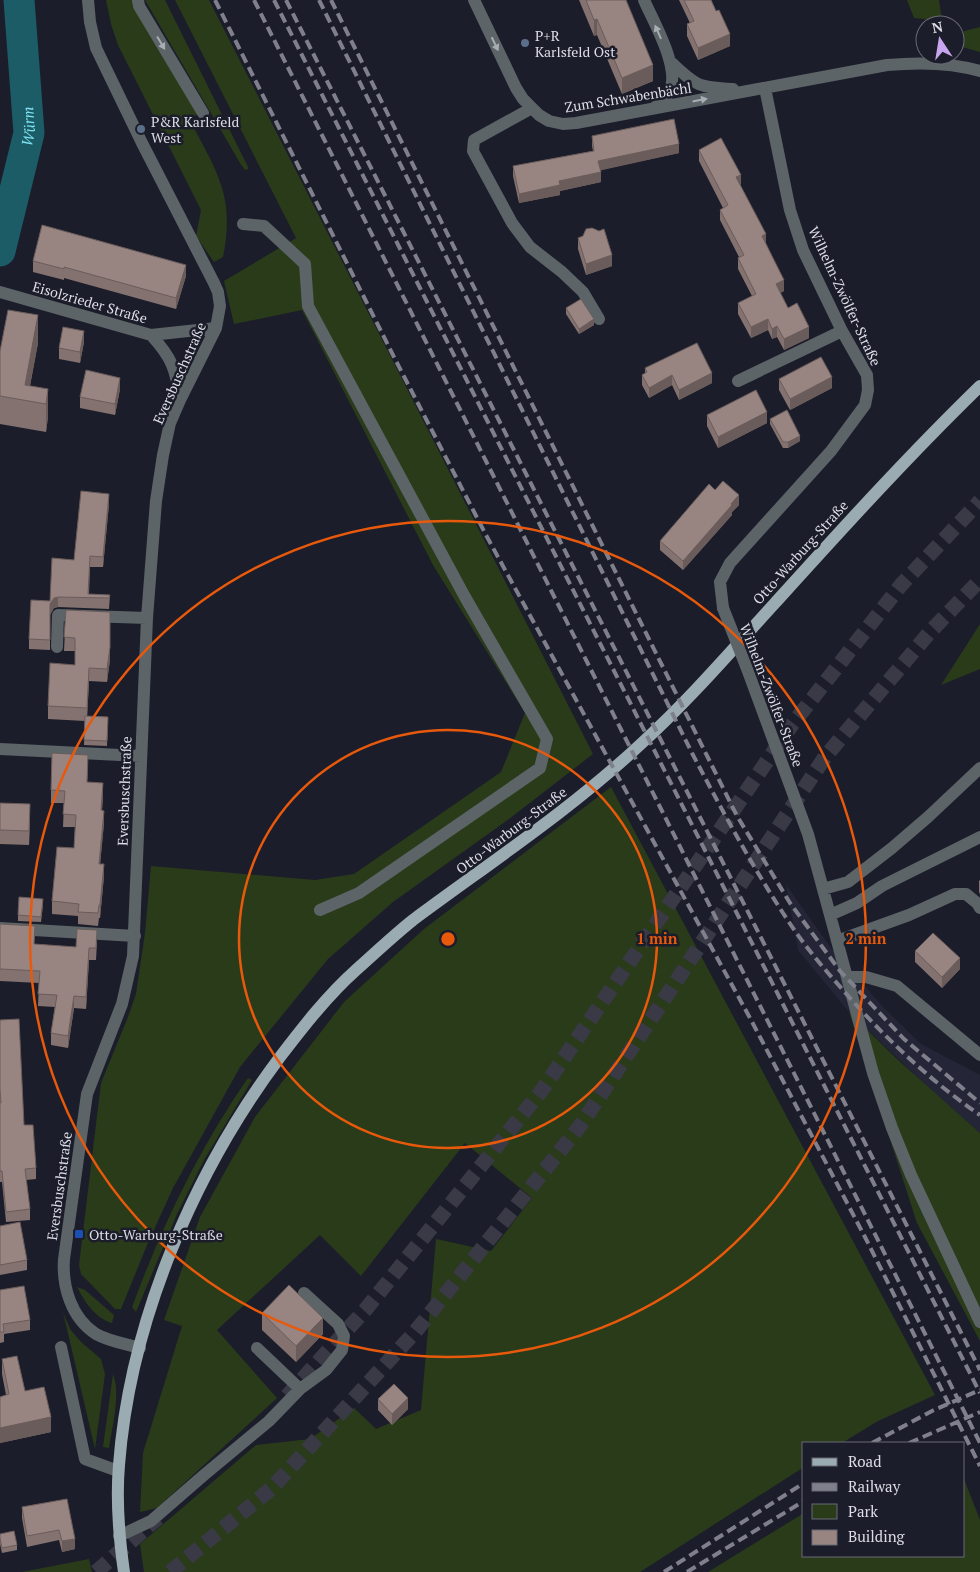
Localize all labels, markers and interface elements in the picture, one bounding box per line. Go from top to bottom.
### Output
north arrow [915,15,965,65]
text: N [930,16,945,37]
one-way arrow [653,25,661,39]
place label: P+R Karlsfeld Ost [535,26,616,61]
one-way arrow [156,36,165,49]
one-way arrow [491,37,499,51]
marker: P+R Karlsfeld Ost [519,37,531,49]
street label: Zum Schwabenbächl [563,78,693,116]
one-way arrow [692,96,708,104]
water label: Würm [16,106,39,148]
place label: P&R Karlsfeld West [151,112,239,147]
marker: P&R Karlsfeld West [135,123,147,135]
street label: Wilhelm-Zwölfer-Straße [804,223,886,369]
street label: Eisolzrieder Straße [30,277,150,327]
street label: Eversbuschstraße [148,319,210,427]
street label: Otto-Warburg-Straße [748,496,852,608]
street label: Wilhelm-Zwölfer-Straße [736,621,808,769]
street label: Eversbuschstraße [113,736,135,846]
street label: Otto-Warburg-Straße [452,782,570,878]
text: 1 min [636,928,678,948]
text: 2 min [845,928,887,948]
centre of rings [439,930,457,948]
street label: Eversbuschstraße [42,1130,76,1242]
place label: Otto-Warburg-Straße [89,1225,223,1244]
marker: Otto-Warburg-Straße [73,1228,85,1240]
legend [802,1442,965,1557]
text: Road [848,1451,881,1471]
text: Railway [848,1476,901,1496]
text: Park [848,1501,878,1521]
text: Building [848,1526,906,1546]

